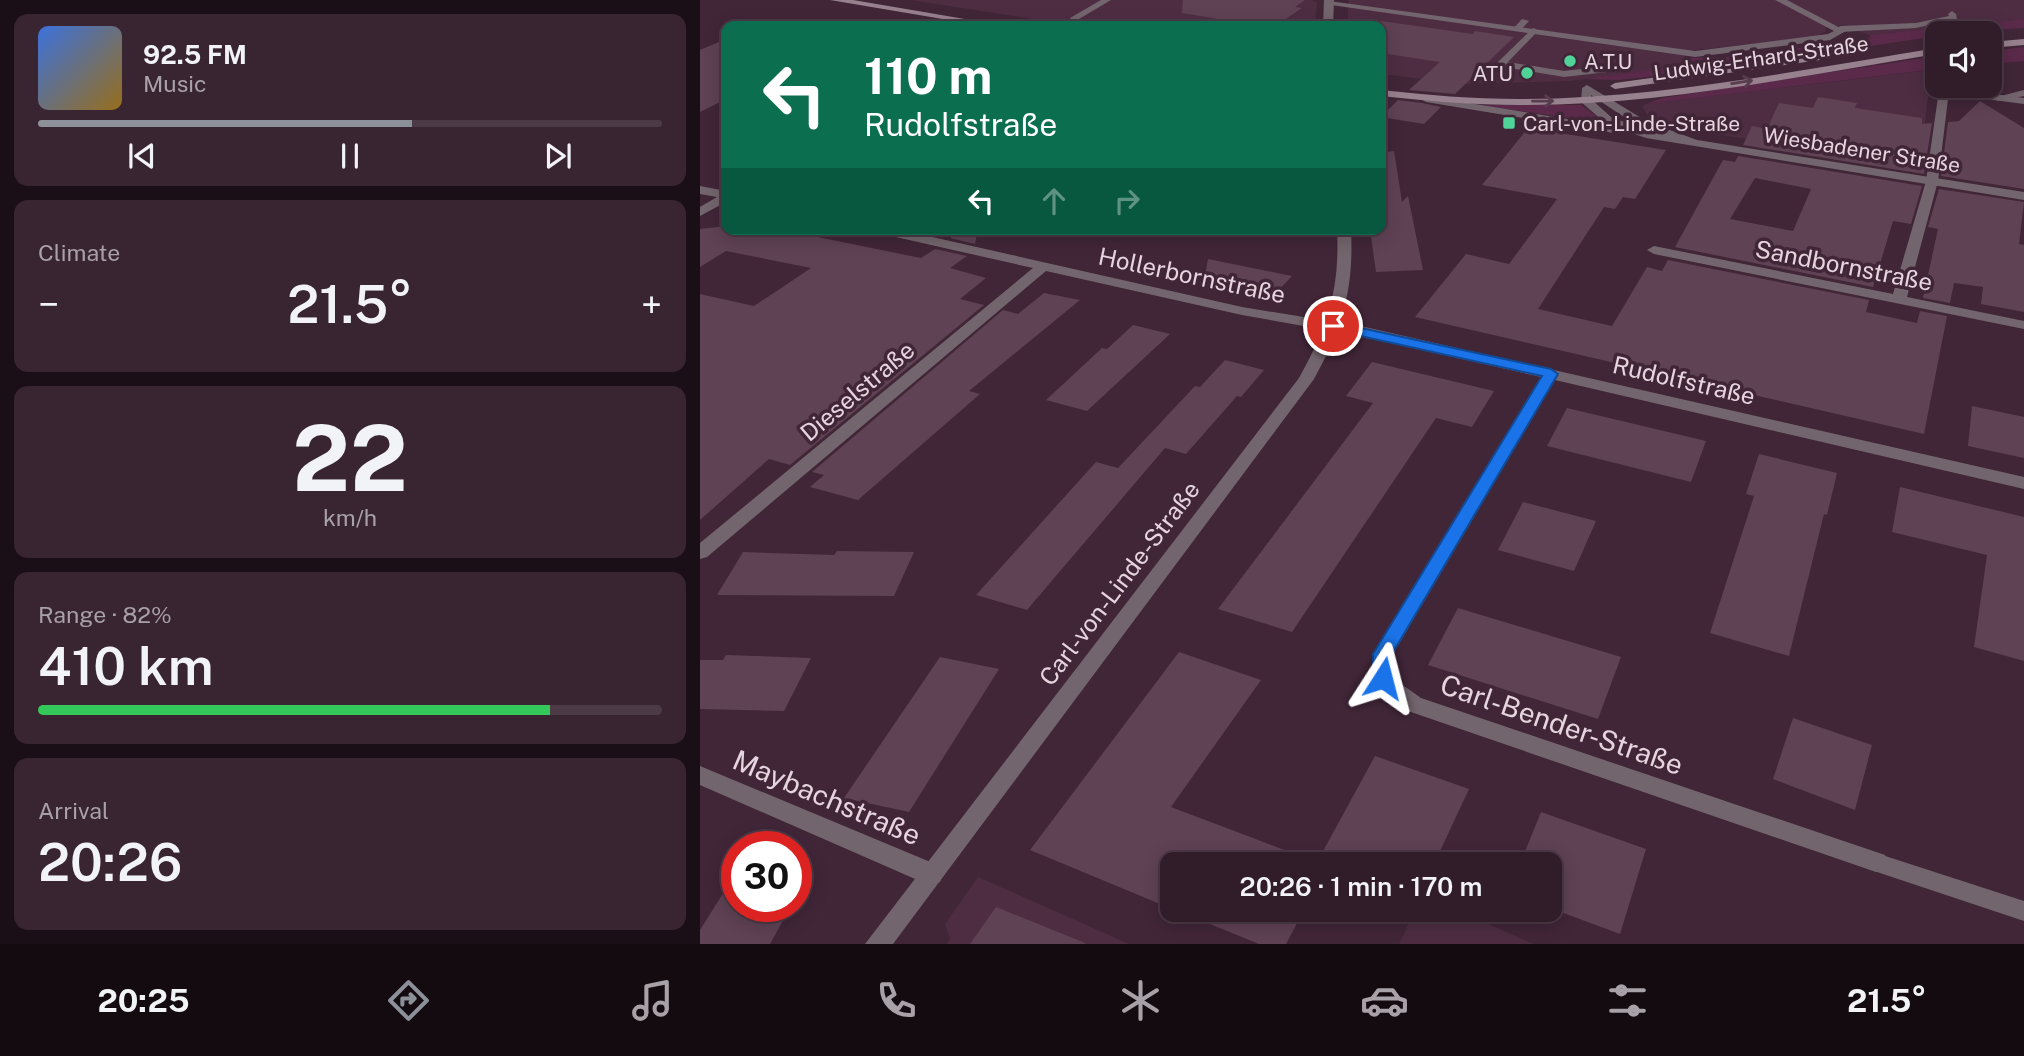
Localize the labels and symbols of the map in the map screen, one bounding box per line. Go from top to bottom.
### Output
street label: Ludwig-Erhard-Straße [1652,31,1870,85]
place label: A.T.U [1584,49,1632,74]
marker: A.T.U [1562,53,1578,69]
place label: ATU [1473,61,1513,86]
marker: ATU [1519,65,1535,81]
one-way arrow [1730,75,1753,88]
one-way arrow [1532,94,1555,108]
place label: Carl-von-Linde-Straße [1523,111,1740,136]
marker: Carl-von-Linde-Straße [1501,115,1517,131]
street label: Wiesbadener Straße [1762,122,1962,178]
street label: Sandbornstraße [1753,234,1935,296]
street label: Hollerbornstraße [1096,241,1288,309]
pin [1303,296,1363,356]
street label: Dieselstraße [794,335,920,447]
street label: Rudolfstraße [1610,350,1758,410]
street label: Carl-von-Linde-Straße [1033,475,1205,691]
position arrow [1346,641,1420,715]
street label: Carl-Bender-Straße [1436,667,1688,781]
street label: Maybachstraße [728,743,926,851]
speed limit sign: 30 [721,831,812,922]

